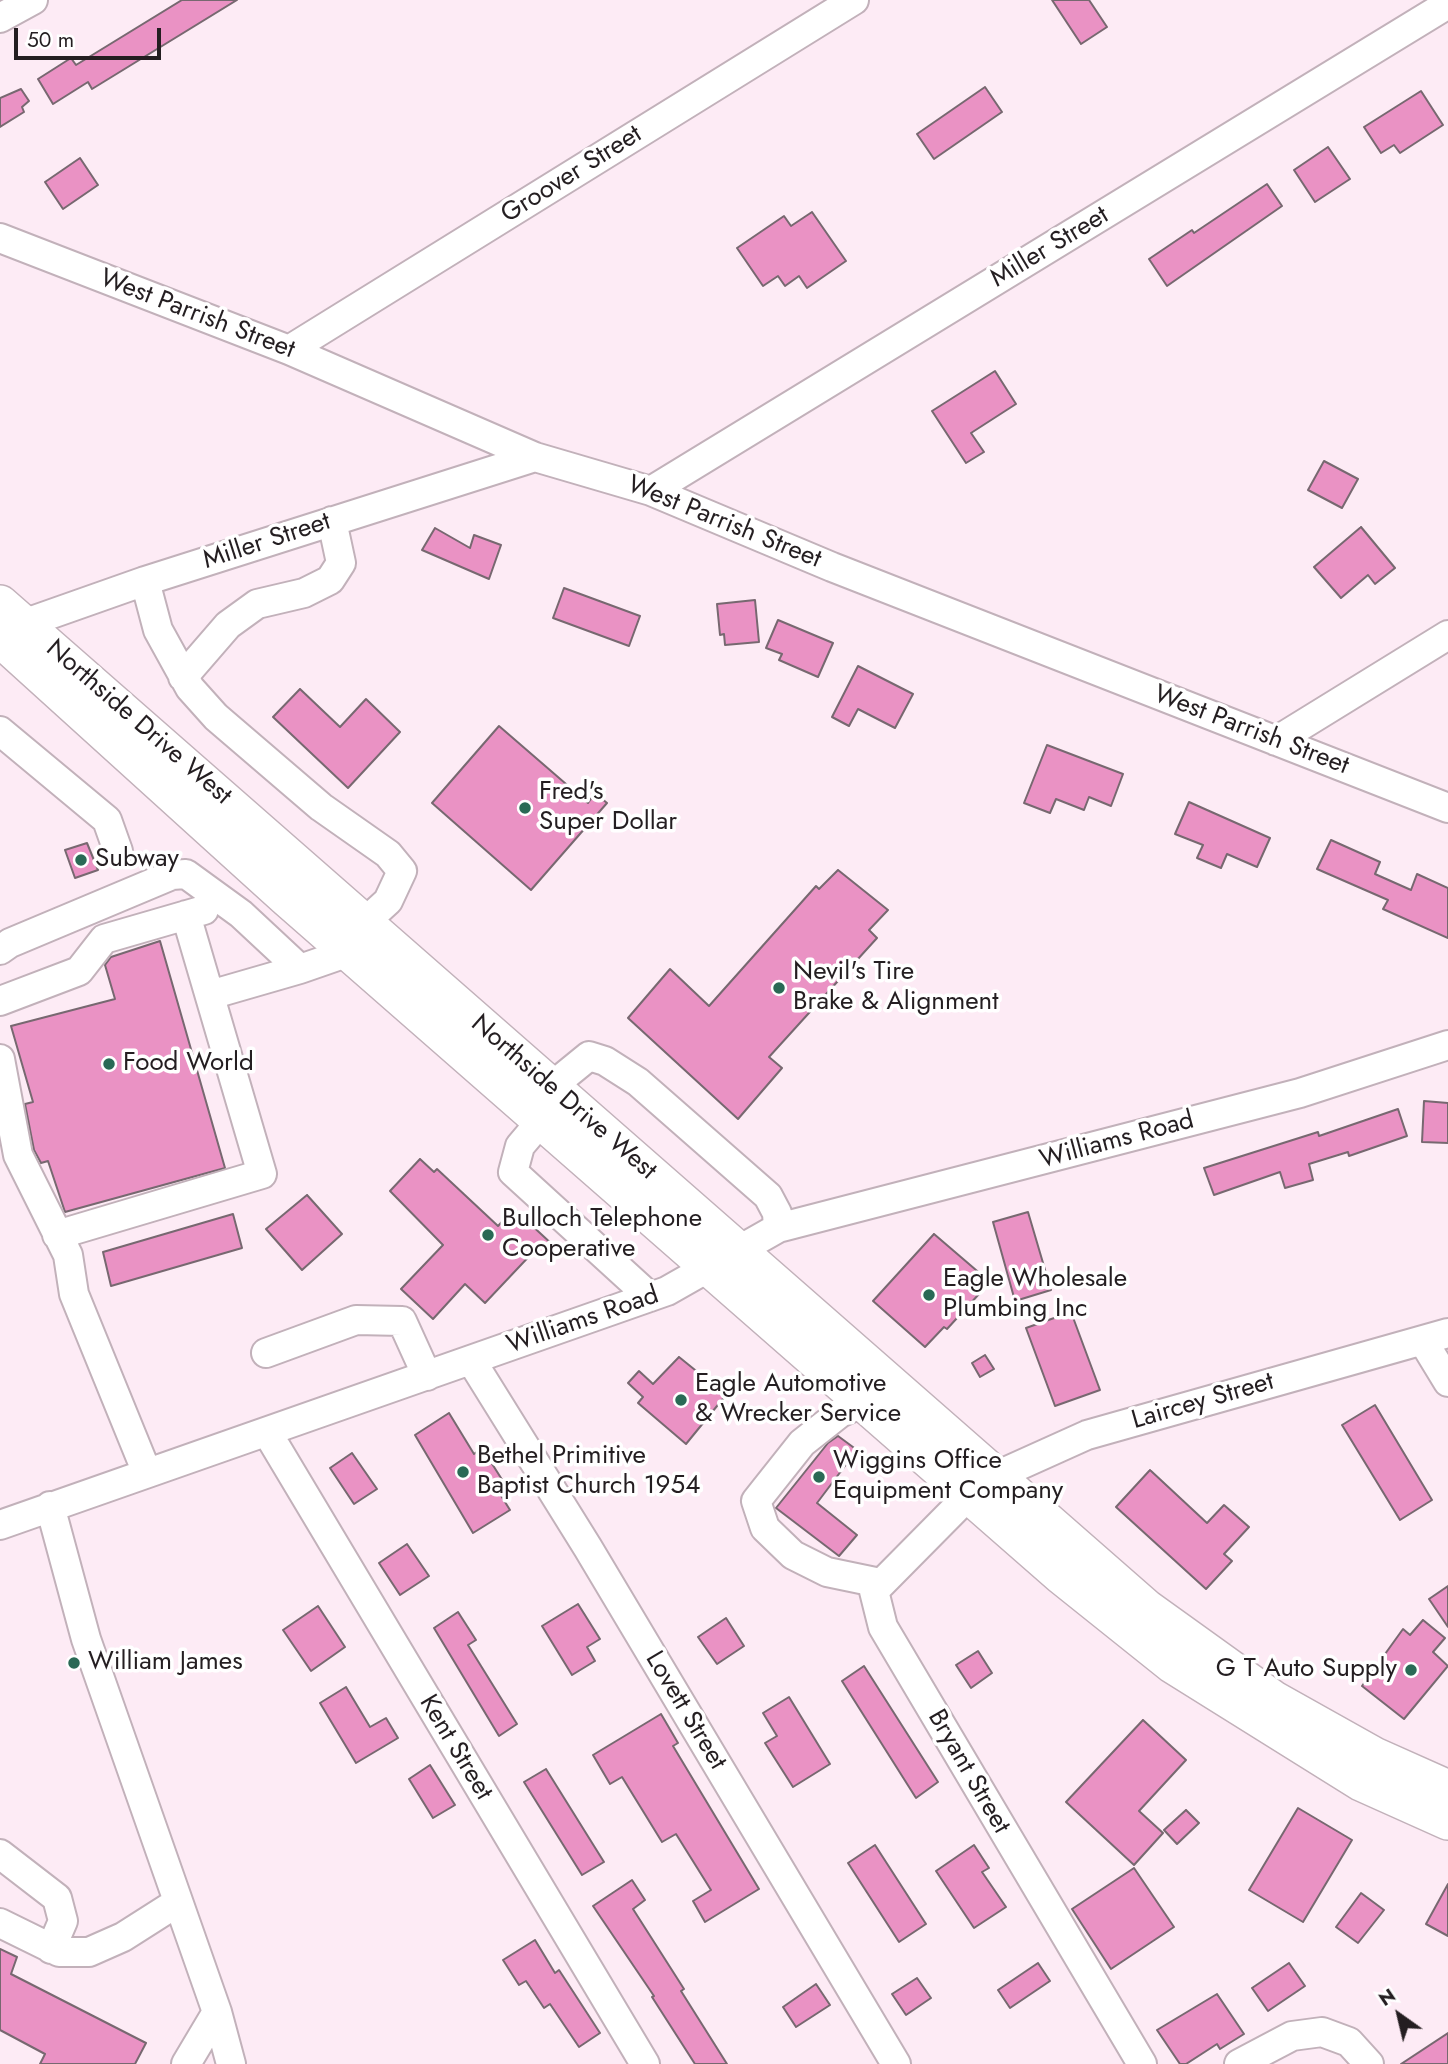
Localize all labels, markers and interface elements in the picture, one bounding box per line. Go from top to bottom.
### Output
scale bar [18,14,164,58]
text: 50 m [27,25,74,55]
street label: Groover Street [496,119,648,231]
street label: Miller Street [985,201,1115,295]
street label: West Parrish Street [95,264,299,366]
street label: West Parrish Street [623,470,825,576]
street label: Miller Street [199,507,335,577]
street label: Northside Drive West [39,634,237,812]
street label: West Parrish Street [1149,680,1353,782]
place label: Fred's Super Dollar [539,777,677,838]
marker: Fred's Super Dollar [517,800,533,816]
place label: Subway [95,844,179,876]
marker: Subway [73,852,89,868]
place label: Nevil's Tire Brake & Alignment [793,957,998,1018]
marker: Nevil's Tire Brake & Alignment [771,980,787,996]
street label: Northside Drive West [464,1009,662,1187]
place label: Food World [123,1048,254,1080]
marker: Food World [101,1056,117,1072]
street label: Williams Road [1036,1105,1198,1177]
place label: Bulloch Telephone Cooperative [502,1204,702,1266]
marker: Bulloch Telephone Cooperative [480,1227,496,1243]
place label: Eagle Wholesale Plumbing Inc [943,1264,1127,1326]
street label: Williams Road [503,1280,663,1362]
marker: Eagle Wholesale Plumbing Inc [921,1287,937,1303]
street label: Laircey Street [1128,1367,1278,1437]
place label: Eagle Automotive & Wrecker Service [695,1369,901,1430]
marker: Eagle Automotive & Wrecker Service [673,1392,689,1408]
place label: Bethel Primitive Baptist Church 1954 [477,1441,700,1502]
place label: Wiggins Office Equipment Company [833,1446,1063,1508]
marker: Bethel Primitive Baptist Church 1954 [455,1464,471,1480]
marker: Wiggins Office Equipment Company [811,1469,827,1485]
street label: Lovett Street [638,1646,732,1776]
place label: William James [88,1647,243,1679]
place label: G T Auto Supply [1216,1654,1397,1686]
marker: William James [66,1655,82,1671]
marker: G T Auto Supply [1403,1662,1419,1678]
street label: Kent Street [411,1690,499,1806]
street label: Bryant Street [920,1704,1016,1840]
north arrow [1364,1980,1434,2050]
text: N [1373,1982,1401,2013]

